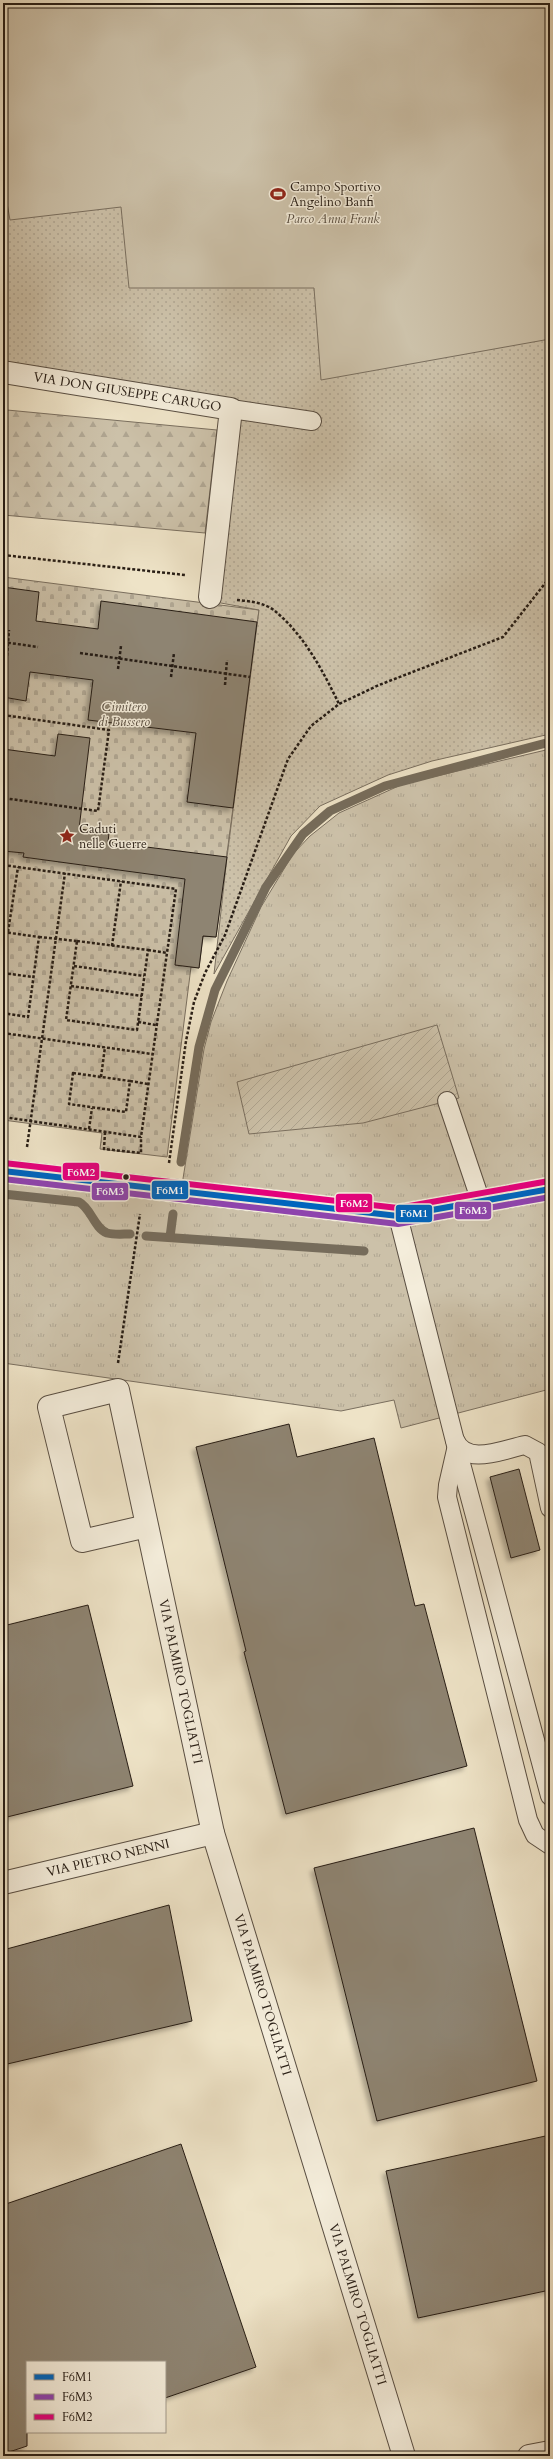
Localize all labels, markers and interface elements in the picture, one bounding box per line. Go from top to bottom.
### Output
place label: Campo Sportivo Angelino Banfi [290,178,381,211]
sports icon: Campo Sportivo Angelino Banfi [269,185,287,203]
park label: Parco Anna Frank [286,210,380,228]
street label: VIA DON GIUSEPPE CARUGO [32,368,223,416]
park label: Cimitero di Bussero [98,698,150,731]
place label: Caduti nelle Guerre [79,820,147,853]
place icon: Caduti nelle Guerre [58,827,76,845]
line badge: F6M2 [62,1162,100,1181]
text: F6M2 [67,1165,96,1180]
unlabelled marker [121,1172,131,1182]
line badge: F6M1 [151,1180,189,1200]
line badge: F6M3 [91,1182,129,1201]
text: F6M1 [156,1183,184,1198]
text: F6M3 [96,1184,125,1199]
line badge: F6M2 [335,1193,373,1213]
text: F6M2 [340,1196,369,1211]
line badge: F6M3 [454,1201,492,1220]
text: F6M3 [459,1203,488,1218]
line badge: F6M1 [395,1204,433,1223]
text: F6M1 [400,1206,428,1221]
street label: VIA PALMIRO TOGLIATTI [154,1597,207,1766]
street label: VIA PIETRO NENNI [45,1835,171,1881]
street label: VIA PALMIRO TOGLIATTI [229,1912,296,2078]
street label: VIA PALMIRO TOGLIATTI [324,2221,391,2388]
legend [26,2361,166,2433]
text: F6M1 [62,2369,92,2385]
text: F6M3 [62,2389,92,2405]
text: F6M2 [62,2409,92,2425]

